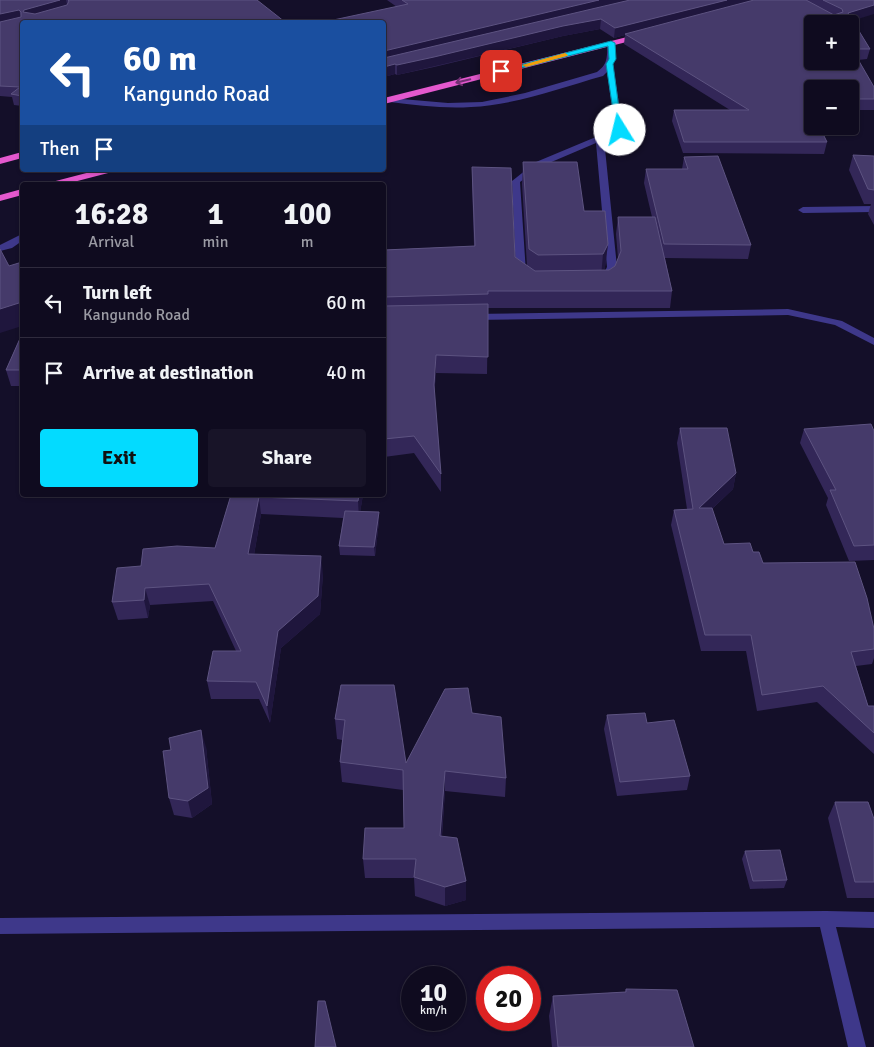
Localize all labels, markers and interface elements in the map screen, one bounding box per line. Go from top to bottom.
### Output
map controls [804,15,859,135]
button: + [804,15,859,70]
text: 60 m [123,37,197,80]
icon: left [40,40,105,105]
pin [480,50,522,92]
icon: arrive [487,57,515,85]
one-way arrow [455,77,471,86]
text: Kangundo Road [123,80,270,107]
button: − [804,80,859,135]
position arrow [593,103,645,155]
icon: arrive [90,135,118,163]
text: Then [40,137,80,161]
text: 16:28 [74,196,148,233]
text: 1 [207,196,224,233]
text: 100 [283,196,331,233]
text: Arrival [88,232,134,252]
text: min [203,232,228,252]
text: m [301,232,314,252]
text: Turn left [83,281,152,305]
icon: left [40,289,68,317]
text: 60 m [326,291,366,315]
text: Kangundo Road [83,305,190,325]
icon: arrive [40,359,68,387]
text: Arrive at destination [83,361,254,385]
text: 40 m [326,361,366,385]
button: Exit [40,429,198,487]
button: Share [208,429,366,487]
speed limit sign: 20 [476,966,541,1031]
text: 10 [420,977,447,1008]
text: km/h [420,1003,447,1018]

